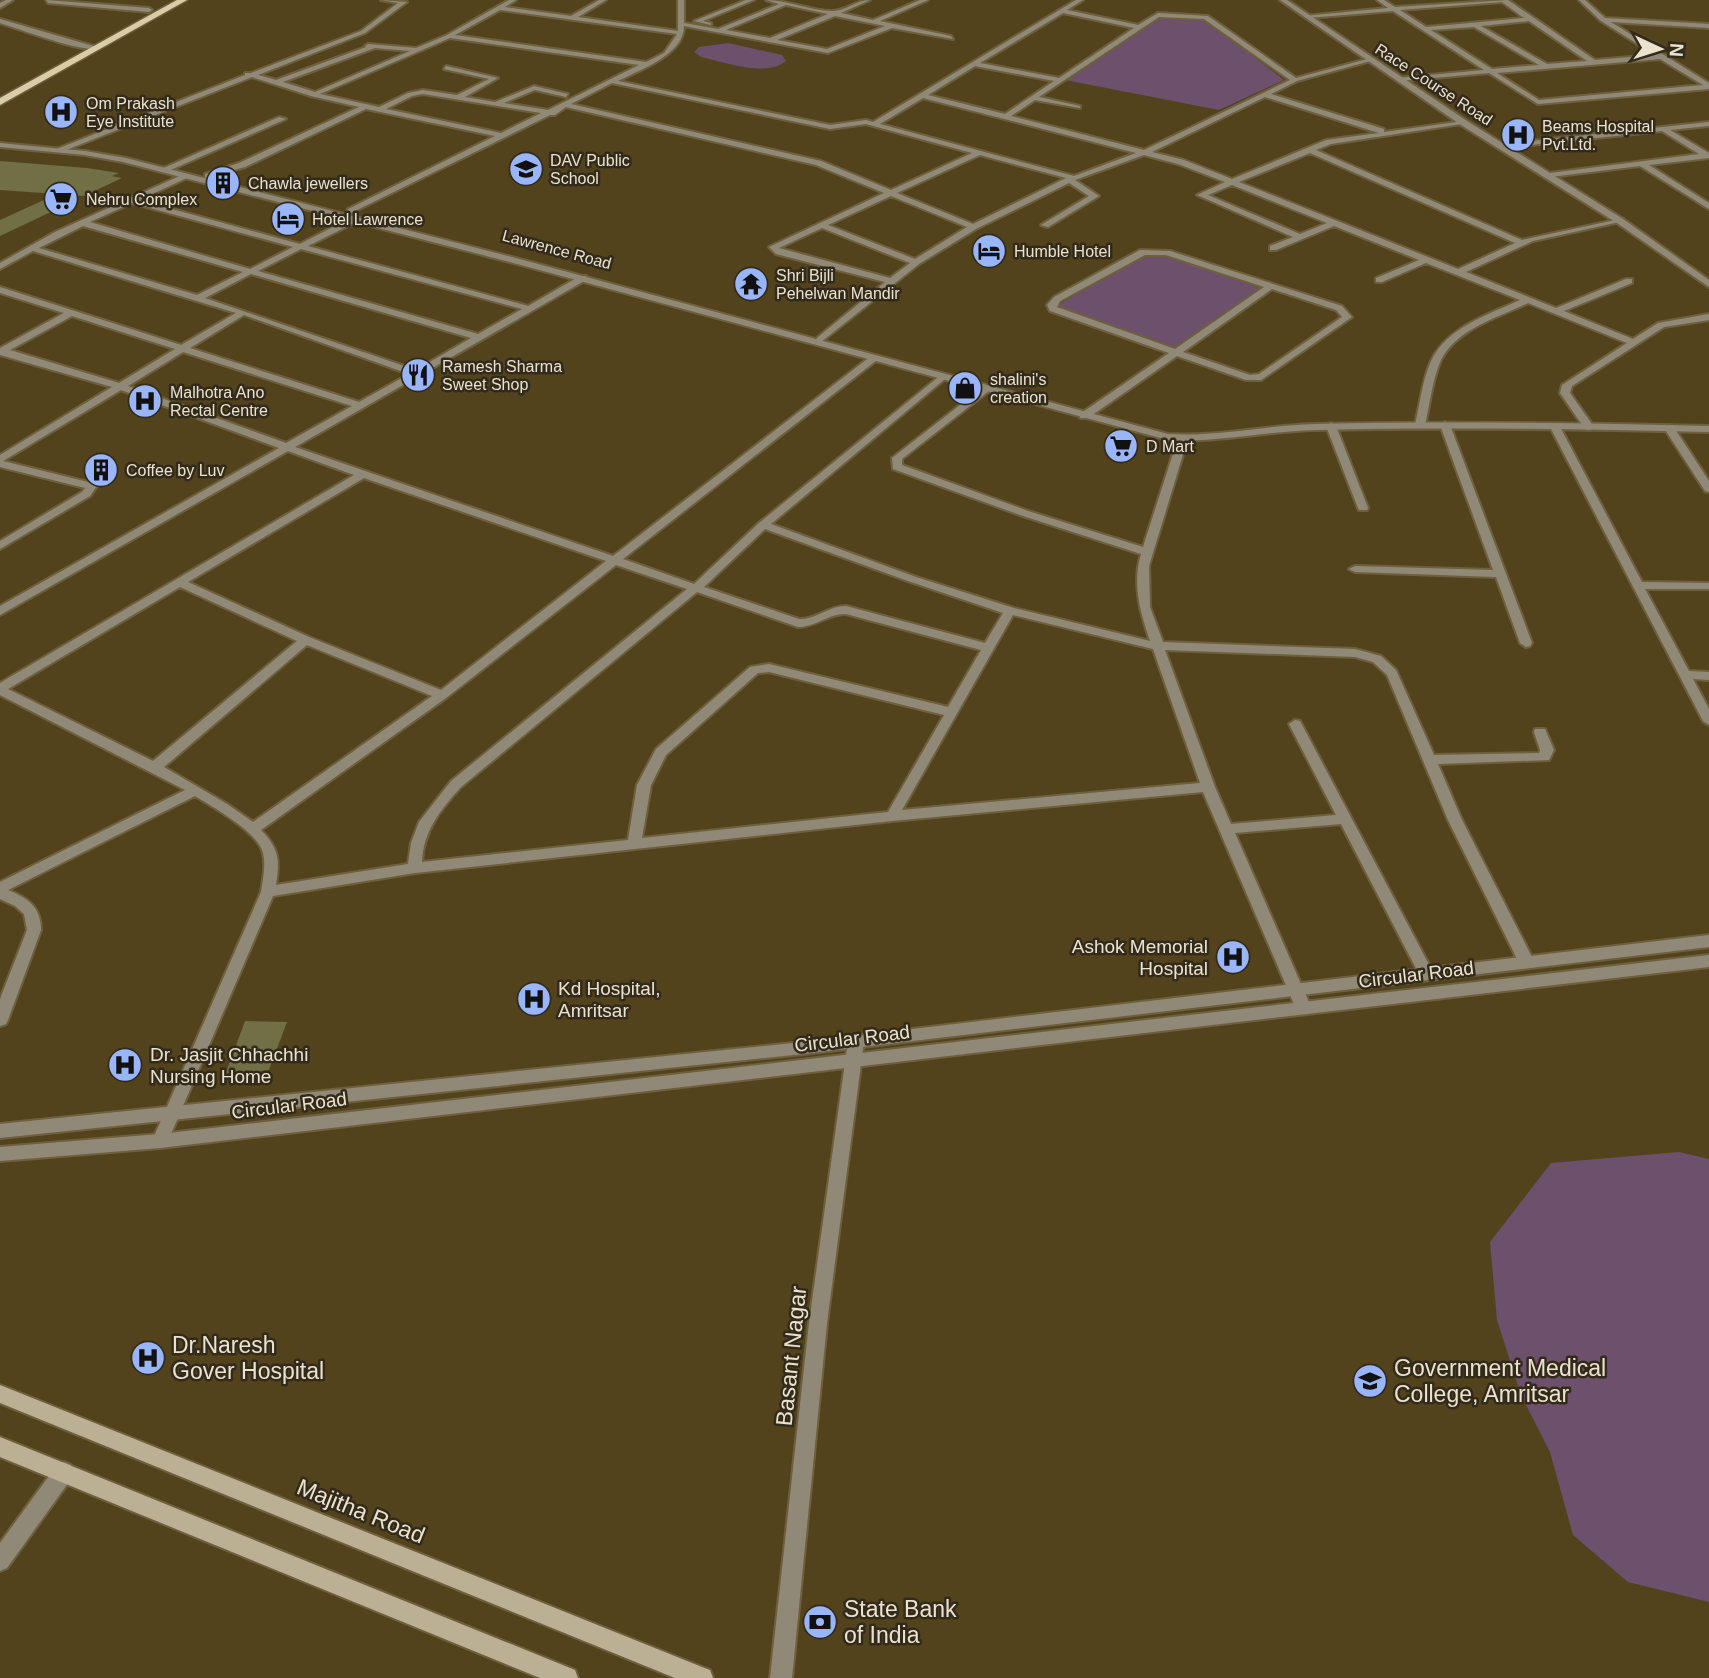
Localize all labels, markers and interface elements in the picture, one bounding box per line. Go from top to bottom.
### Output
north arrow [1625,14,1695,84]
street label: Race Course Road [1372,40,1495,129]
text: N [1666,43,1687,58]
hospital icon: Om Prakash Eye Institute [42,93,80,131]
place label: Om Prakash Eye Institute [86,95,175,130]
hospital icon: Beams Hospital Pvt.Ltd. [1499,116,1537,154]
place label: Beams Hospital Pvt.Ltd. [1542,118,1654,153]
school or university icon: DAV Public School [507,150,545,188]
place label: DAV Public School [550,152,630,187]
building icon: Chawla jewellers [204,164,242,202]
place label: Chawla jewellers [248,175,368,192]
supermarket icon: Nehru Complex [42,180,80,218]
place label: Nehru Complex [86,191,197,208]
hotel icon: Hotel Lawrence [269,200,307,238]
place label: Hotel Lawrence [312,211,423,228]
street label: Lawrence Road [501,227,613,272]
hotel icon: Humble Hotel [970,232,1008,270]
place label: Humble Hotel [1014,243,1111,260]
temple icon: Shri Bijli Pehelwan Mandir [732,265,770,303]
place label: Shri Bijli Pehelwan Mandir [776,267,900,302]
restaurant icon: Ramesh Sharma Sweet Shop [399,356,437,394]
place label: Ramesh Sharma Sweet Shop [442,358,562,393]
shop icon: shalini's creation [946,369,984,407]
place label: shalini's creation [990,371,1047,406]
hospital icon: Malhotra Ano Rectal Centre [126,382,164,420]
place label: Malhotra Ano Rectal Centre [170,384,268,419]
supermarket icon: D Mart [1102,427,1140,465]
place label: D Mart [1146,438,1195,455]
building icon: Coffee by Luv [82,451,120,489]
place label: Coffee by Luv [126,462,224,479]
place label: Ashok Memorial Hospital [1072,936,1208,979]
hospital icon: Ashok Memorial Hospital [1214,938,1252,976]
street label: Circular Road [1357,957,1475,992]
place label: Kd Hospital, Amritsar [558,978,660,1021]
hospital icon: Kd Hospital, Amritsar [515,980,553,1018]
street label: Circular Road [793,1021,911,1056]
place label: Dr. Jasjit Chhachhi Nursing Home [150,1044,308,1087]
hospital icon: Dr. Jasjit Chhachhi Nursing Home [106,1046,144,1084]
street label: Circular Road [230,1088,348,1123]
street label: Basant Nagar [771,1284,811,1427]
place label: Dr.Naresh Gover Hospital [172,1332,324,1384]
hospital icon: Dr.Naresh Gover Hospital [129,1339,167,1377]
place label: Government Medical College, Amritsar [1394,1355,1606,1407]
school or university icon: Government Medical College, Amritsar [1351,1362,1389,1400]
street label: Majitha Road [293,1474,429,1548]
place label: State Bank of India [844,1596,957,1648]
bank icon: State Bank of India [801,1603,839,1641]

